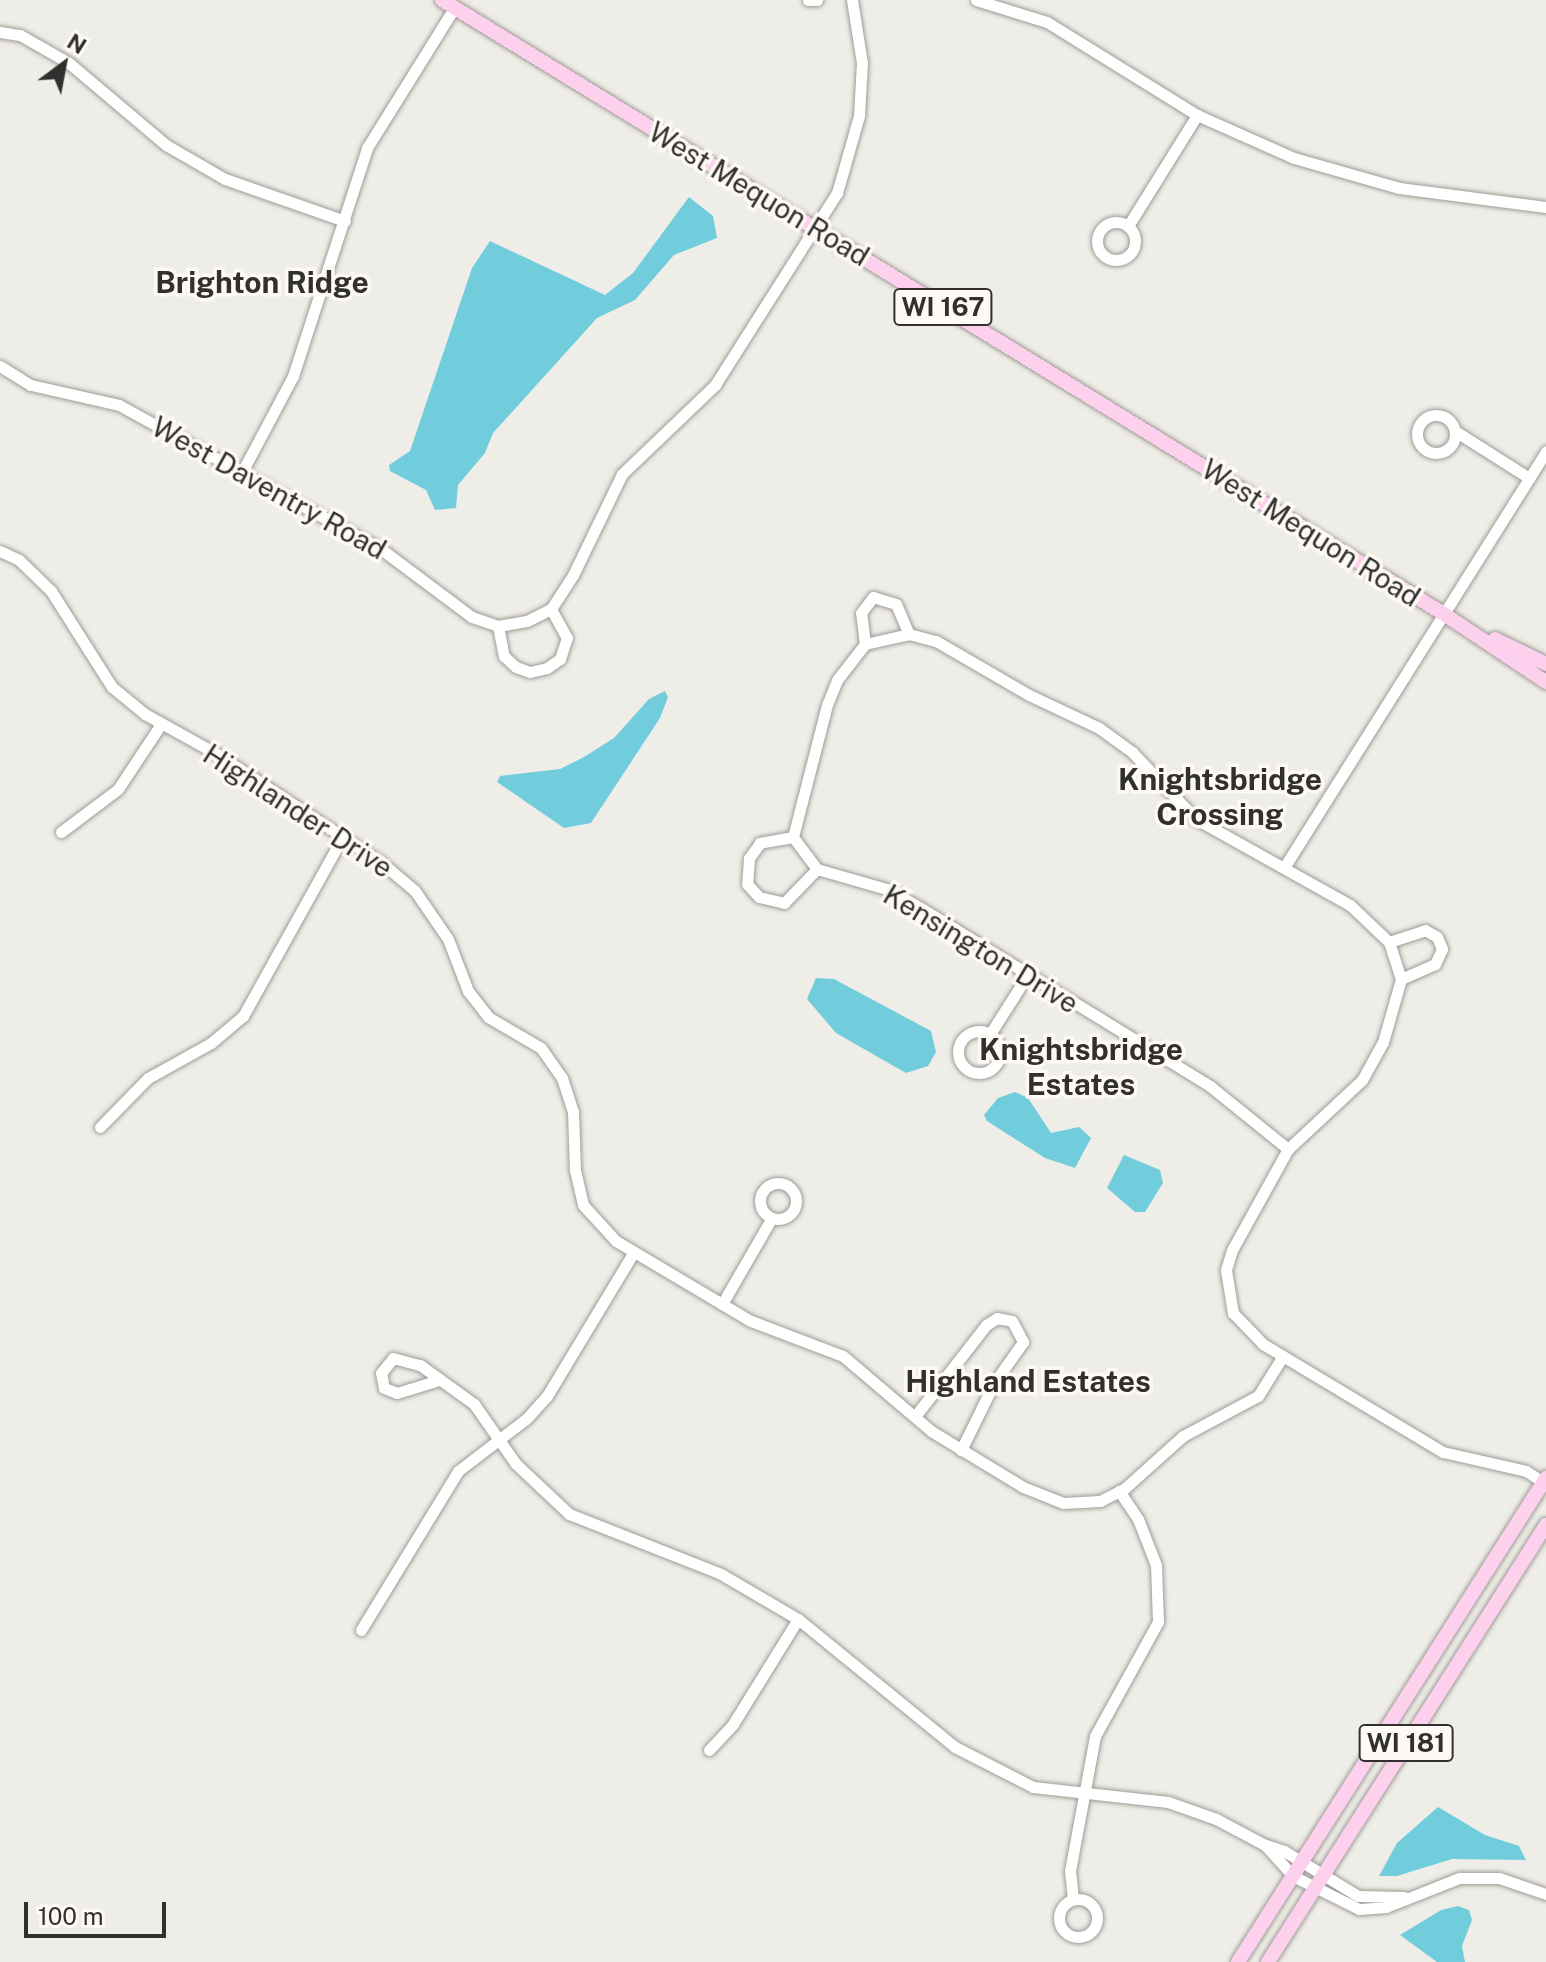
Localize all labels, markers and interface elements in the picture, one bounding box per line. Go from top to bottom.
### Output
north arrow [24,24,104,104]
text: N [63,28,91,59]
street label: West Mequon Road [643,115,875,273]
district label: Brighton Ridge [155,264,369,300]
road number: WI 167 [893,285,993,329]
street label: West Daventry Road [146,410,392,566]
street label: West Mequon Road [1196,452,1426,614]
street label: Highlander Drive [197,737,399,885]
district label: Knightsbridge Crossing [1118,761,1322,832]
street label: Kensington Drive [877,878,1085,1020]
district label: Knightsbridge Estates [979,1031,1183,1102]
district label: Highland Estates [905,1363,1151,1399]
road number: WI 181 [1358,1721,1454,1765]
scale bar [28,1886,170,1936]
text: 100 m [38,1902,104,1930]

